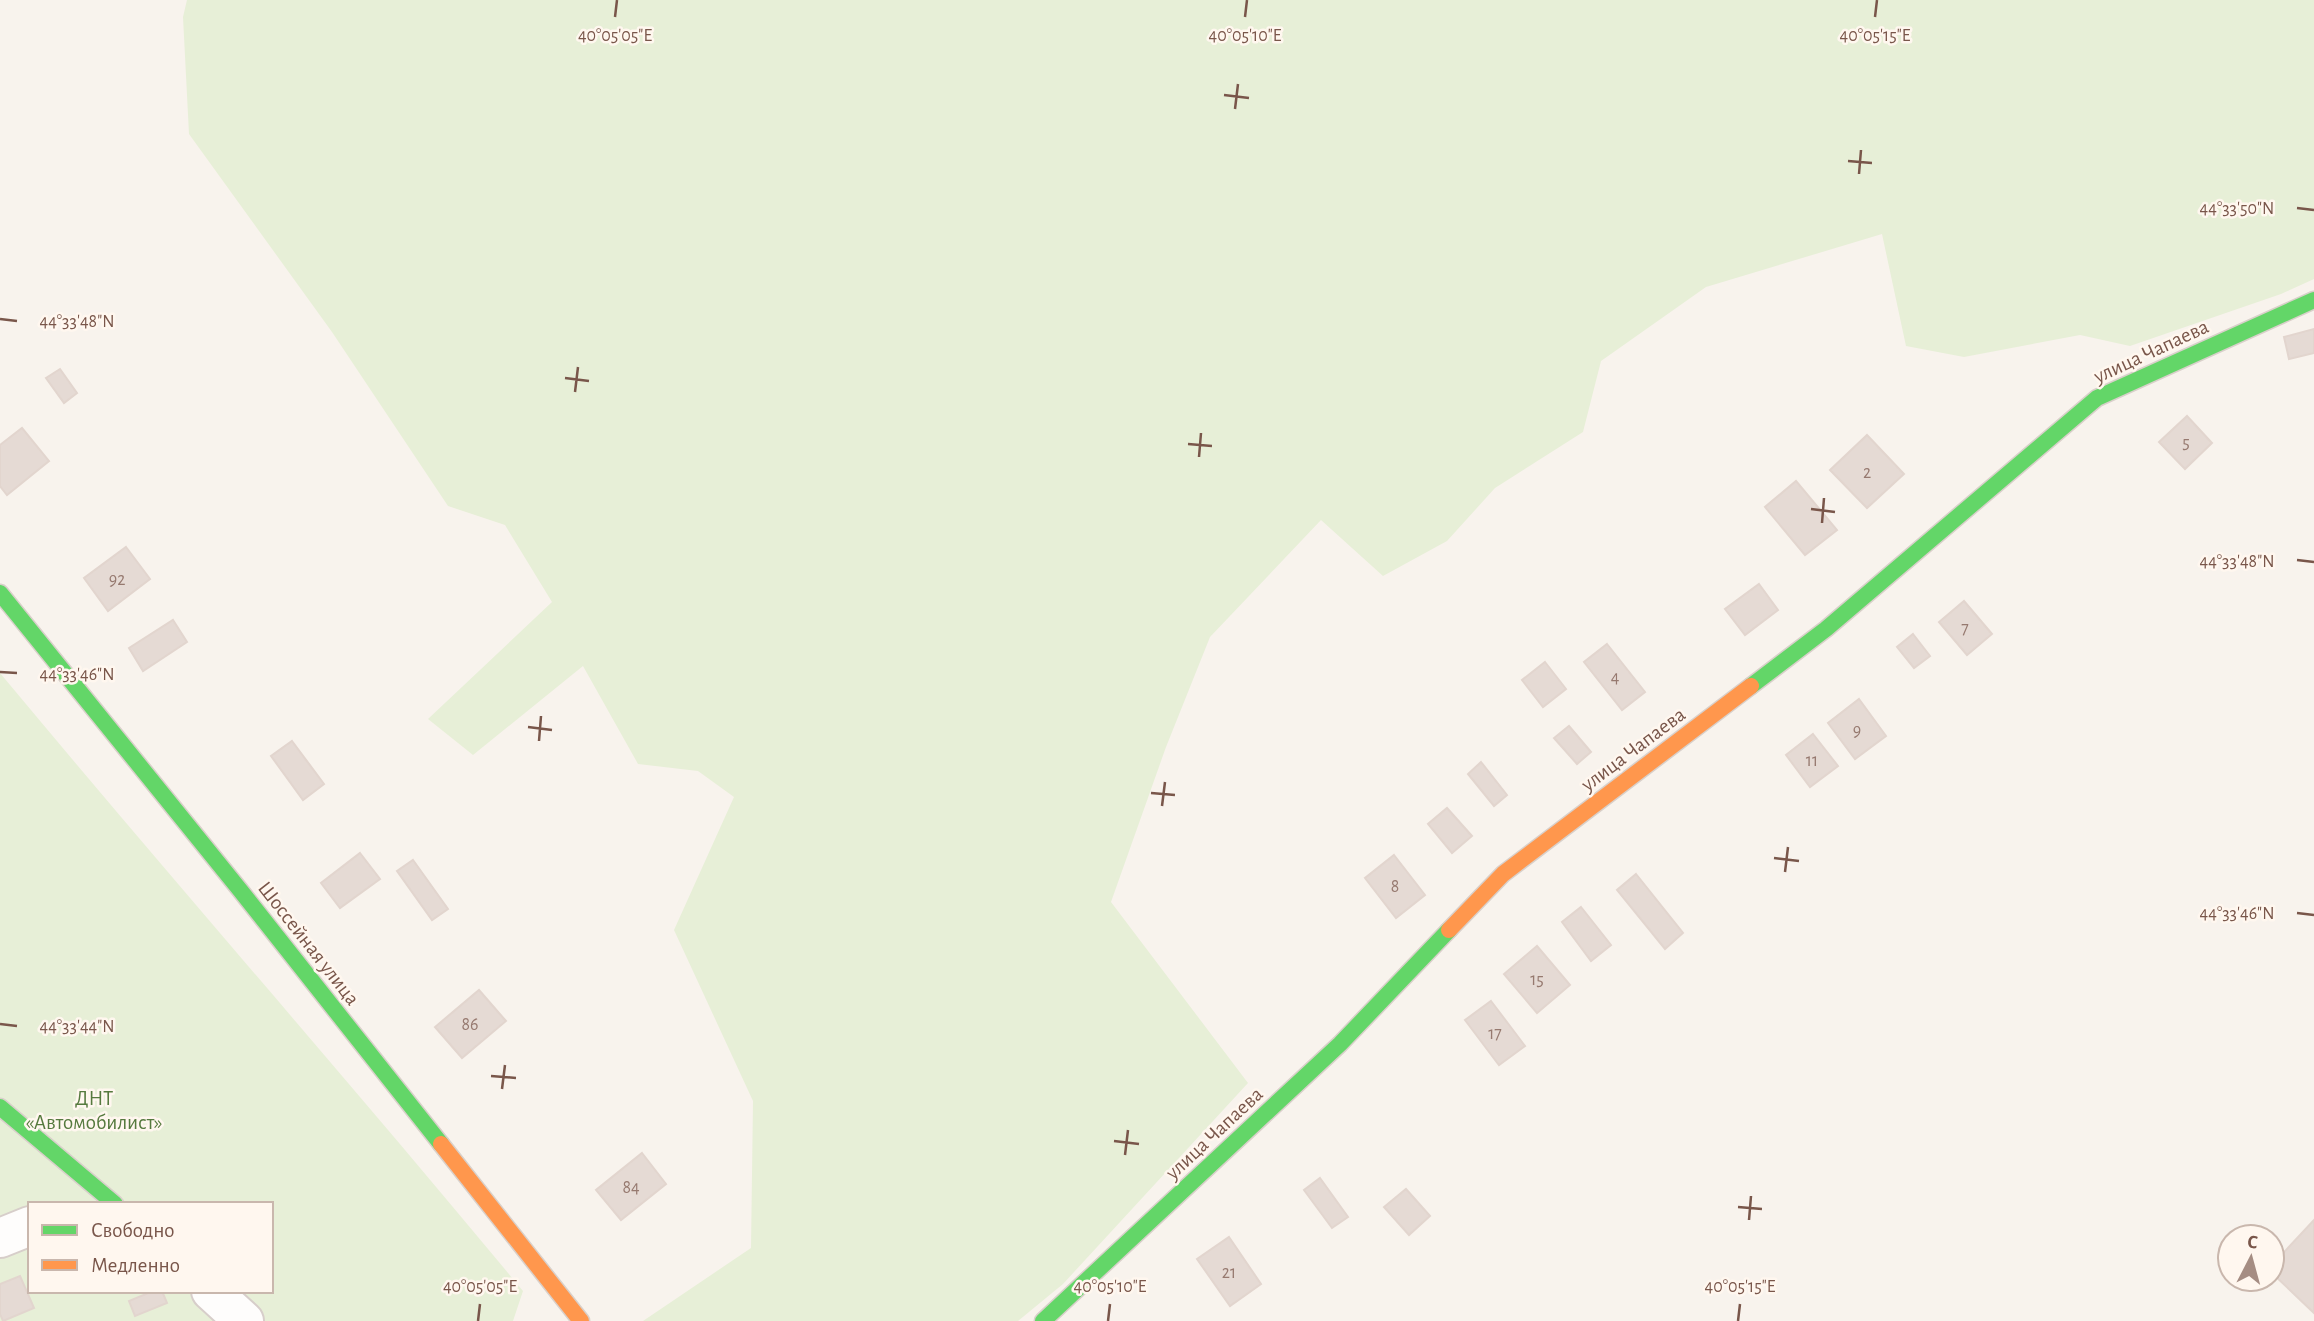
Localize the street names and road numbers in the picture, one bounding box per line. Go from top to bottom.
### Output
street label: улица Чапаева [2090,315,2212,388]
street label: улица Чапаева [1577,703,1690,796]
street label: Шоссейная улица [254,877,364,1009]
street label: улица Чапаева [1161,1083,1267,1184]

